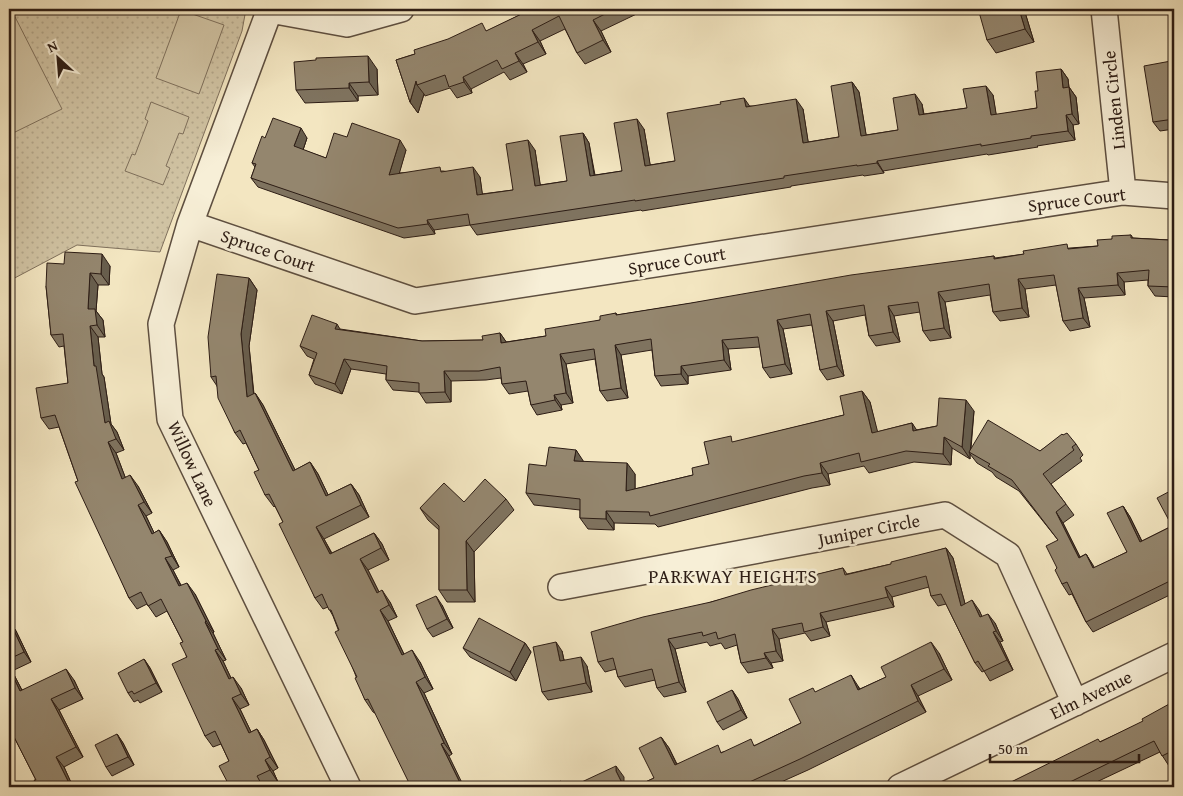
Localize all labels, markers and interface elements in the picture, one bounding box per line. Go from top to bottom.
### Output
north arrow [32,32,82,82]
text: N [44,35,61,57]
street label: Linden Circle [1095,49,1132,151]
street label: Spruce Court [1026,180,1128,219]
street label: Spruce Court [217,222,320,280]
street label: Spruce Court [626,239,728,282]
street label: Willow Lane [161,416,224,511]
street label: Juniper Circle [814,506,922,553]
district label: PARKWAY HEIGHTS [648,562,818,590]
street label: Elm Avenue [1045,663,1136,726]
scale bar [990,731,1139,763]
text: 50 m [998,738,1029,759]

